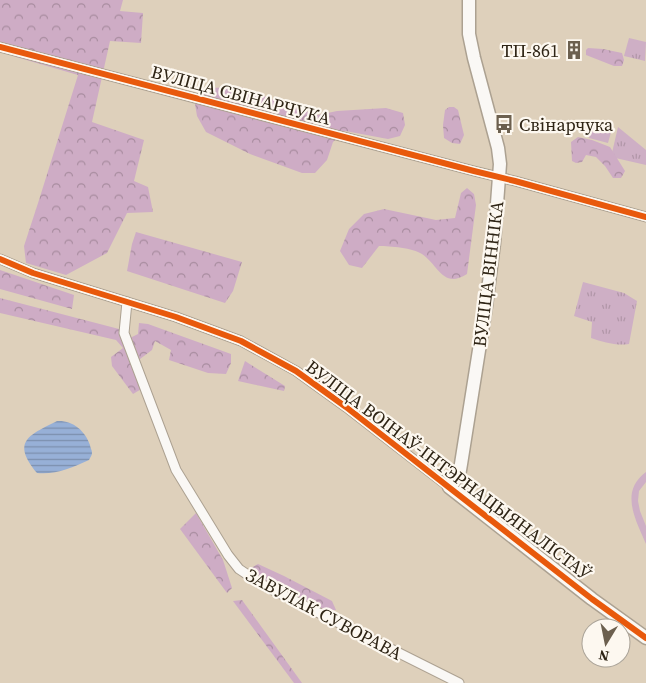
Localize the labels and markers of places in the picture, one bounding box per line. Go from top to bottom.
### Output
place label: ТП-861 [502,38,559,63]
building icon: ТП-861 [563,39,585,61]
place label: Свінарчука [519,112,614,137]
bus stop icon: Свінарчука [493,113,515,135]

